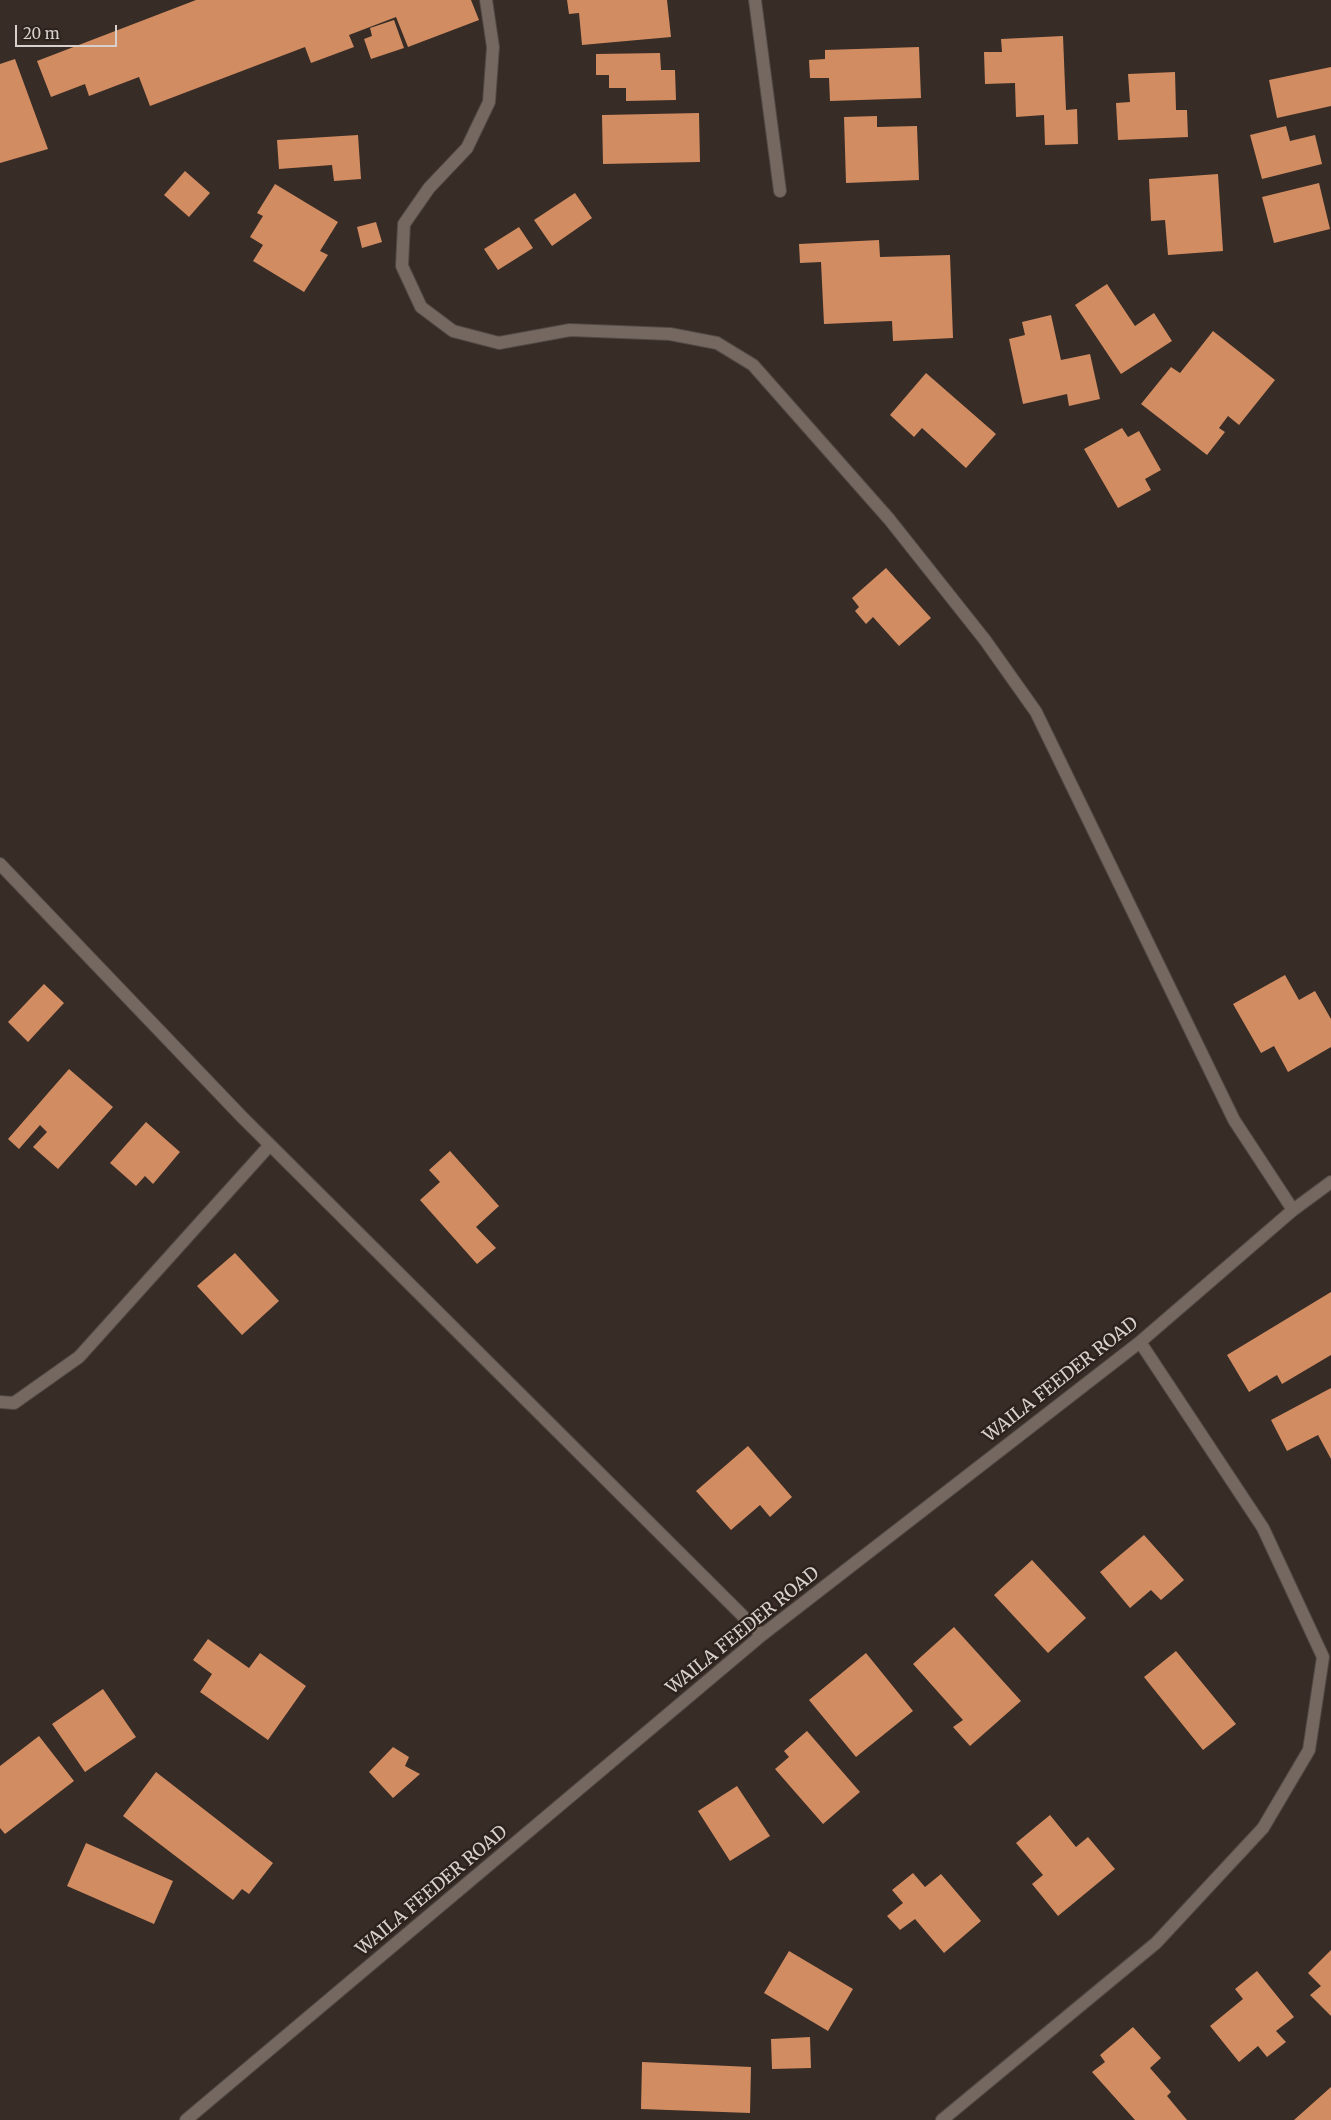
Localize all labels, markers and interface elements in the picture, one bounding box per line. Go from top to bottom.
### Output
scale bar [18,15,120,47]
text: 20 m [23,24,60,43]
street label: WAILA FEEDER ROAD [979,1313,1143,1447]
street label: WAILA FEEDER ROAD [662,1563,824,1699]
street label: WAILA FEEDER ROAD [352,1821,512,1961]

